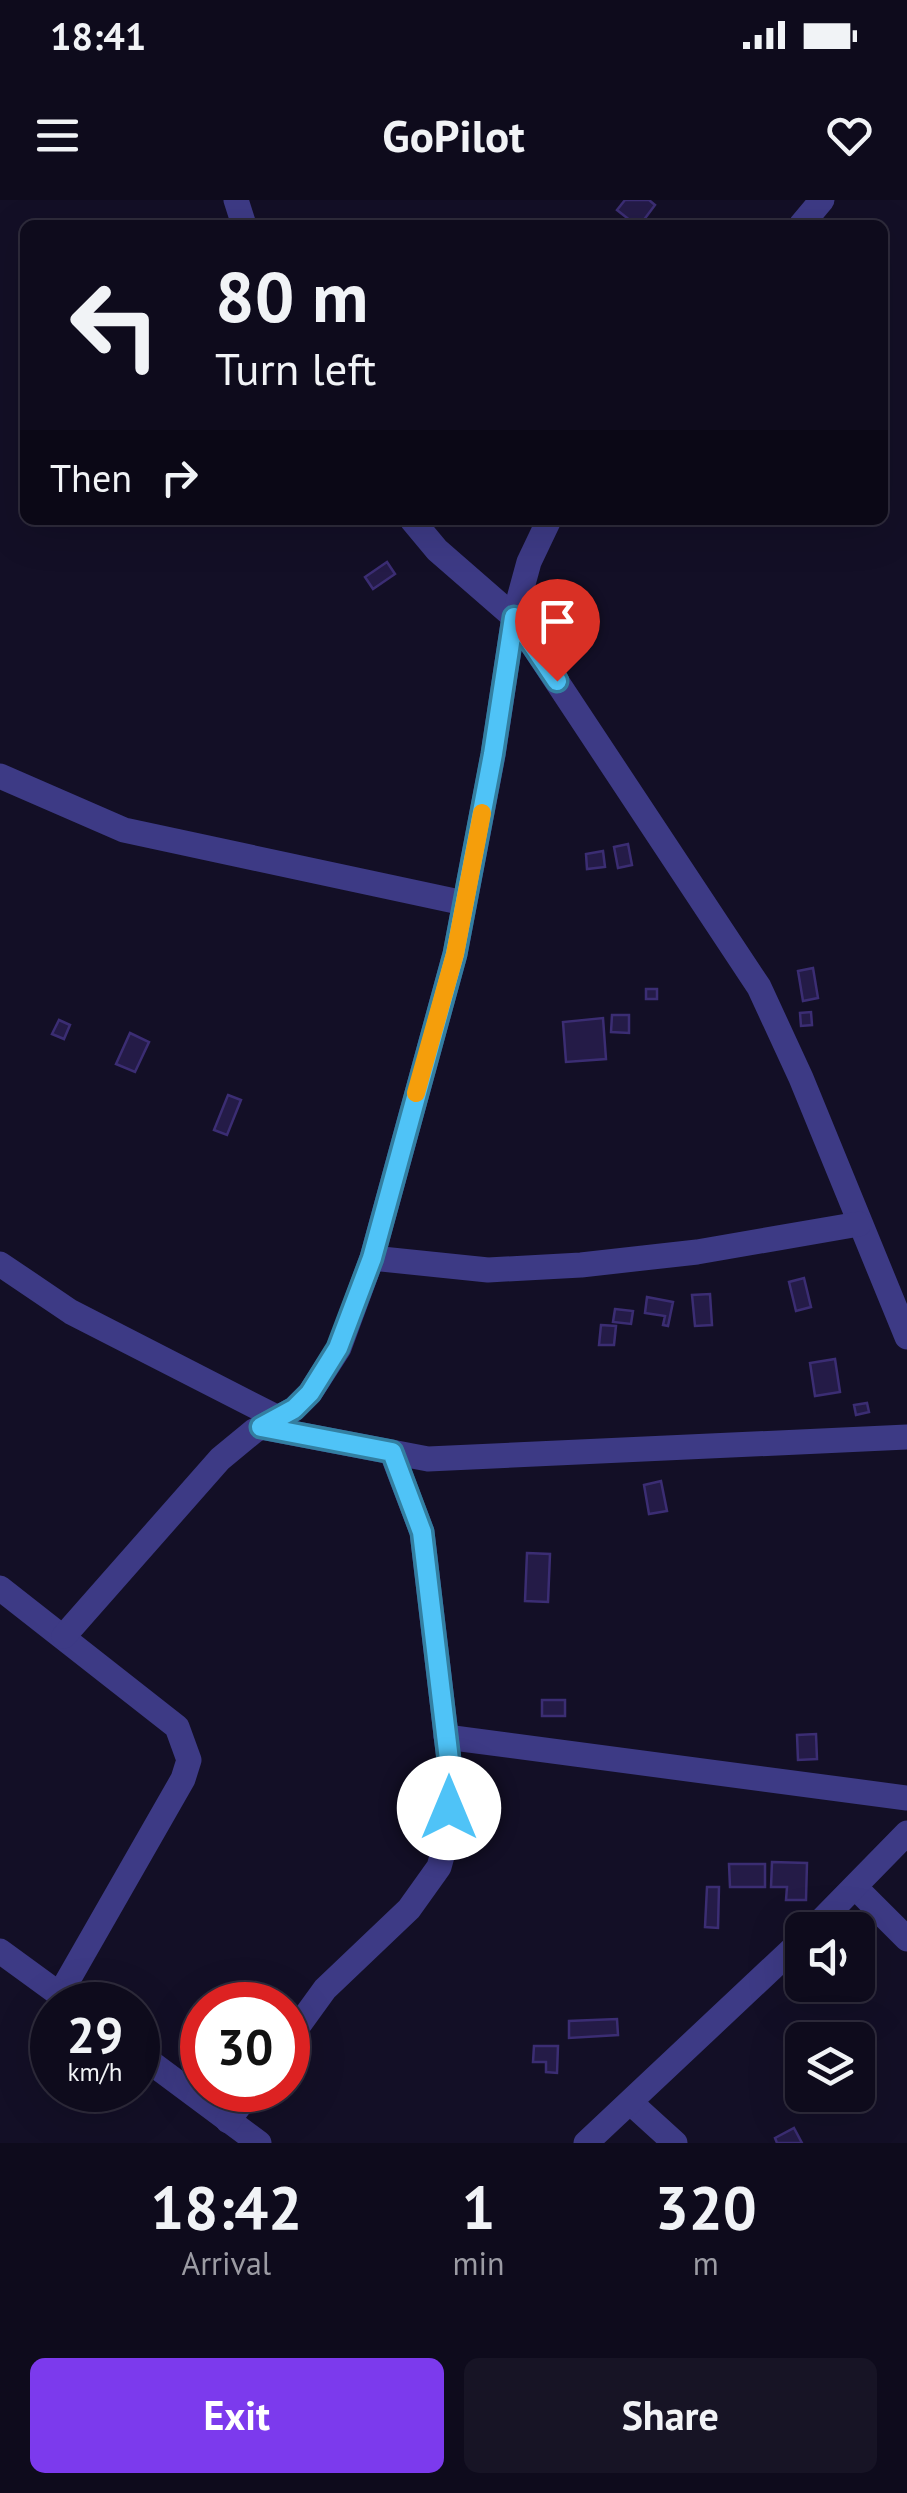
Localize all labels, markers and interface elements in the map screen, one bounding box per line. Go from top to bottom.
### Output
text: 18:41 [50,11,146,60]
text: GoPilot [382,106,525,164]
icon: menu [30,108,85,163]
icon: heart [822,108,877,163]
text: 80 m [215,251,368,341]
icon: left [50,260,180,390]
text: Turn left [215,339,376,397]
icon: right [152,450,207,505]
text: Then [50,453,132,502]
pin [515,579,600,682]
icon: arrive [530,594,585,649]
position arrow [397,1756,501,1860]
map controls [785,1912,875,2112]
button: sound [785,1912,875,2002]
speed limit sign: 30 [180,1982,310,2112]
text: 29 [67,2002,123,2067]
button: layers [785,2022,875,2112]
text: km/h [68,2056,122,2088]
text: 18:42 [150,2168,302,2246]
text: 1 [462,2168,496,2246]
text: 320 [655,2168,757,2246]
text: Arrival [181,2242,271,2284]
text: min [453,2242,505,2284]
text: m [693,2242,719,2284]
button: Exit [30,2358,444,2473]
button: Share [464,2358,877,2473]

